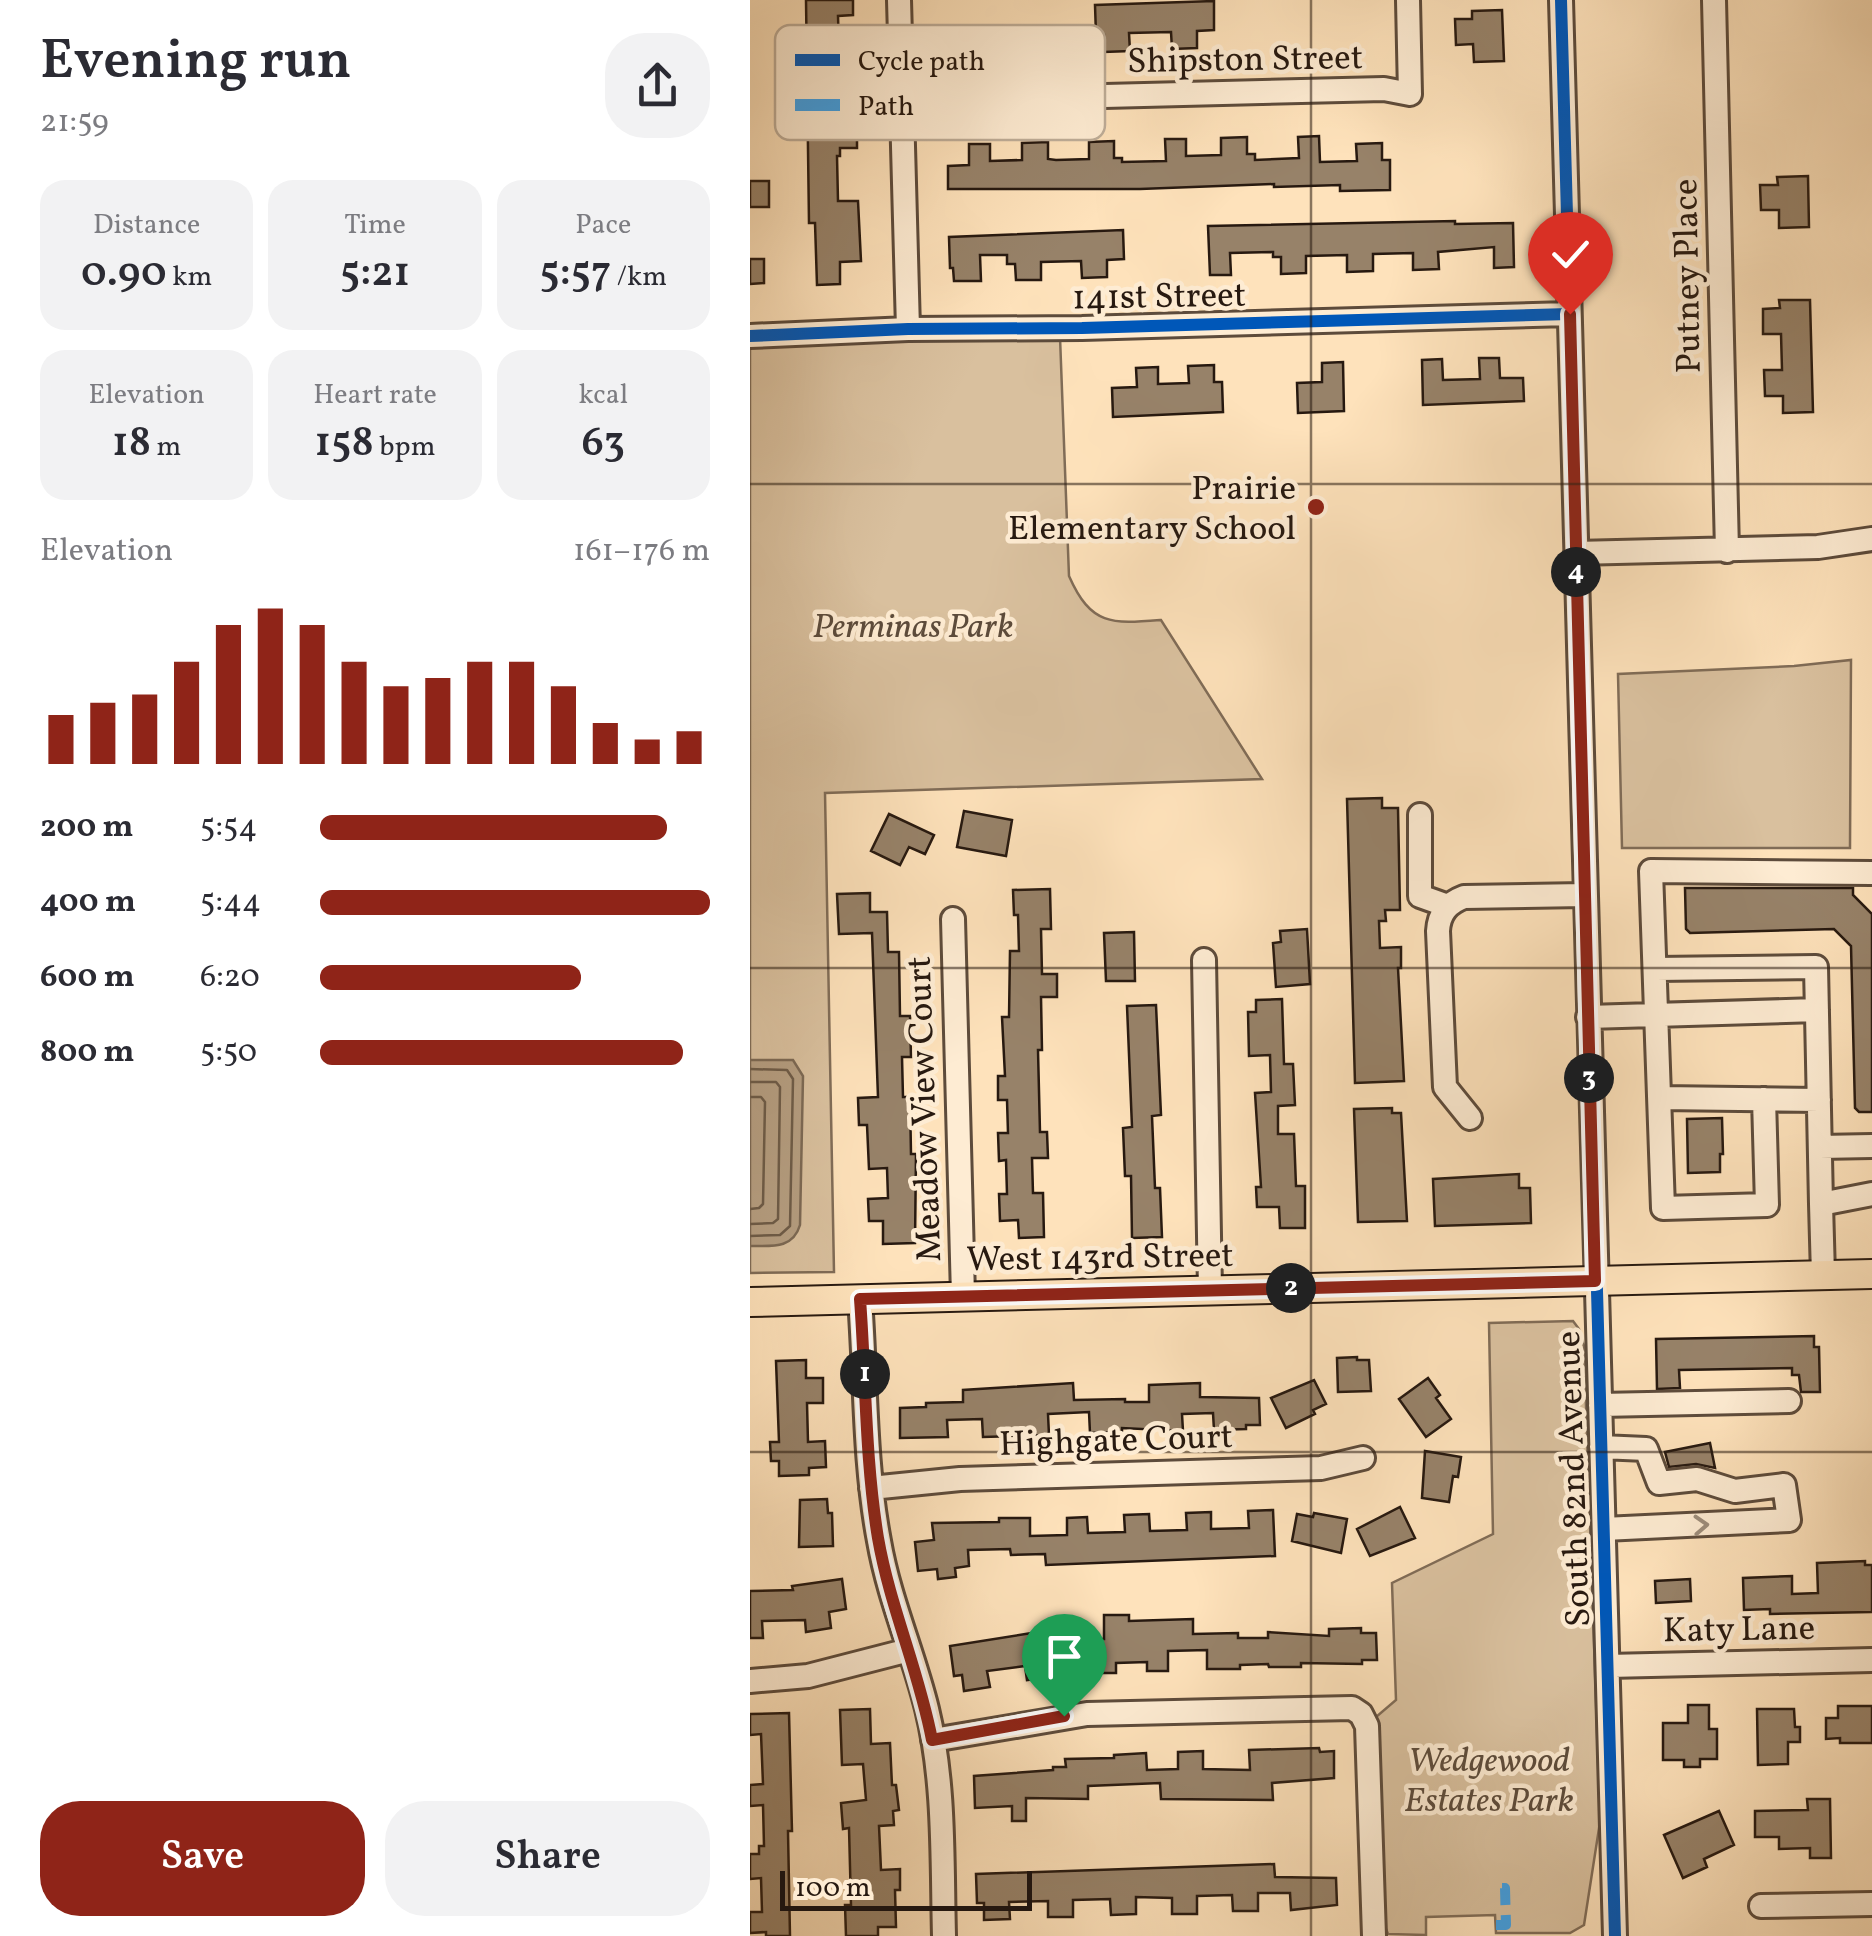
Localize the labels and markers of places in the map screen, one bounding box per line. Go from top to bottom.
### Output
pin [1528,212,1613,315]
place label: Prairie Elementary School [1008,466,1296,554]
marker: Prairie Elementary School [1305,496,1327,518]
pin: 4 [1551,547,1601,597]
pin: 3 [1564,1053,1614,1103]
pin: 2 [1266,1263,1316,1313]
pin: 1 [840,1349,890,1399]
pin [1022,1614,1107,1717]

